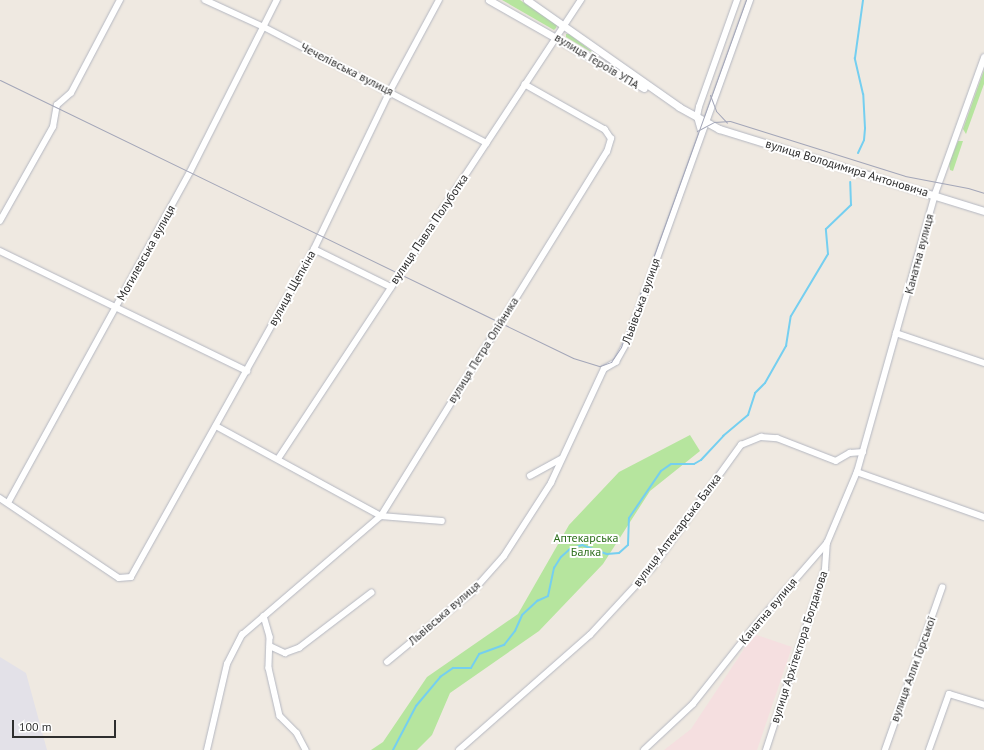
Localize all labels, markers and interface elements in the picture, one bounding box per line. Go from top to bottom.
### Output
street label: вулиця Героїв УПА [552,30,642,92]
street label: Чечелівська вулиця [298,39,396,99]
street label: вулиця Володимира Антоновича [764,136,930,200]
street label: вулиця Павла Полуботка [387,171,471,287]
street label: Могилевська вулиця [114,203,178,303]
street label: Канатна вулиця [901,212,937,296]
street label: вулиця Щепкіна [265,248,319,328]
street label: Львівська вулиця [619,256,663,346]
street label: вулиця Петра Олійника [444,294,522,406]
street label: вулиця Аптекарська Балка [630,471,724,589]
park label: Аптекарська Балка [554,531,618,559]
street label: вулиця Архітектора Богданова [767,569,831,725]
street label: Канатна вулиця [736,575,800,647]
street label: Львівська вулиця [405,578,483,648]
street label: вулиця Алли Горської [887,614,939,724]
scale bar [14,712,118,738]
text: 100 m [19,719,52,734]

